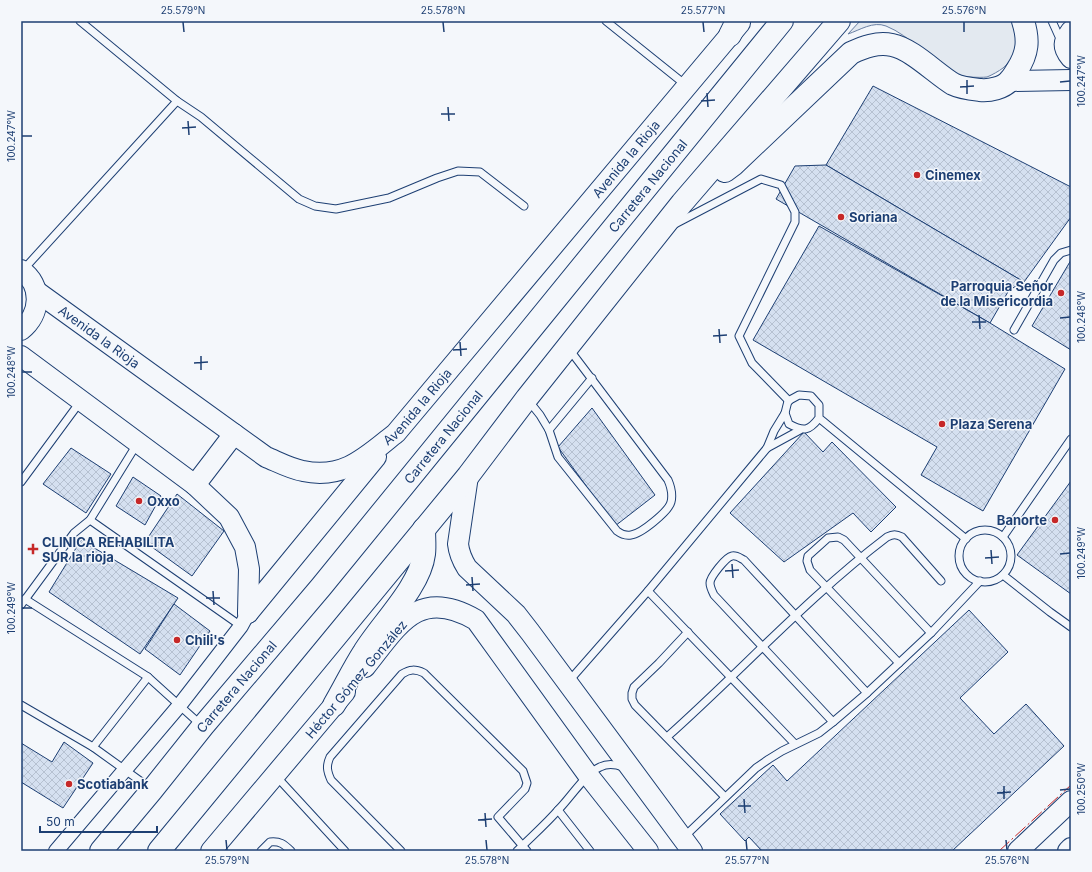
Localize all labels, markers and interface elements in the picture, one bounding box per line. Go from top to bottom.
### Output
text: 25.579°N [161,4,205,16]
text: 25.578°N [421,4,465,16]
text: 25.577°N [681,4,725,16]
text: 25.576°N [942,4,986,16]
text: 100.247°W [1075,55,1087,107]
text: 100.247°W [5,110,17,162]
street label: Avenida la Rioja [589,117,663,201]
street label: Carretera Nacional [605,136,690,236]
place label: Cinemex [925,167,981,183]
marker: Cinemex [912,170,922,180]
place label: Soriana [849,209,898,225]
marker: Soriana [836,212,846,222]
place label: Parroquia Señor de la Misericordia [940,278,1054,309]
marker: Parroquia Señor de la Misericordia [1056,288,1066,298]
text: 100.248°W [1075,291,1087,343]
street label: Avenida la Rioja [55,302,143,371]
text: 100.248°W [5,346,17,398]
street label: Avenida la Rioja [380,365,455,448]
street label: Carretera Nacional [400,387,486,487]
place label: Plaza Serena [950,416,1032,432]
marker: Plaza Serena [937,419,947,429]
place label: Oxxo [147,493,180,509]
marker: Oxxo [134,496,144,506]
place label: Banorte [997,512,1047,528]
marker: Banorte [1050,515,1060,525]
text: 100.249°W [1075,527,1087,579]
place label: CLINICA REHABILITA SUR la rioja [42,534,175,565]
marker: CLINICA REHABILITA SUR la rioja [27,543,39,555]
text: 100.249°W [5,582,17,634]
street label: Héctor Gómez González [302,617,410,741]
place label: Chili's [185,632,225,648]
marker: Chili's [172,635,182,645]
street label: Carretera Nacional [193,637,280,736]
text: 100.250°W [1075,763,1087,815]
place label: Scotiabank [77,776,149,792]
marker: Scotiabank [64,779,74,789]
scale bar [40,808,157,834]
text: 50 m [46,814,75,829]
text: 25.579°N [205,854,249,866]
text: 25.578°N [465,854,509,866]
text: 25.577°N [725,854,769,866]
text: 25.576°N [985,854,1029,866]

